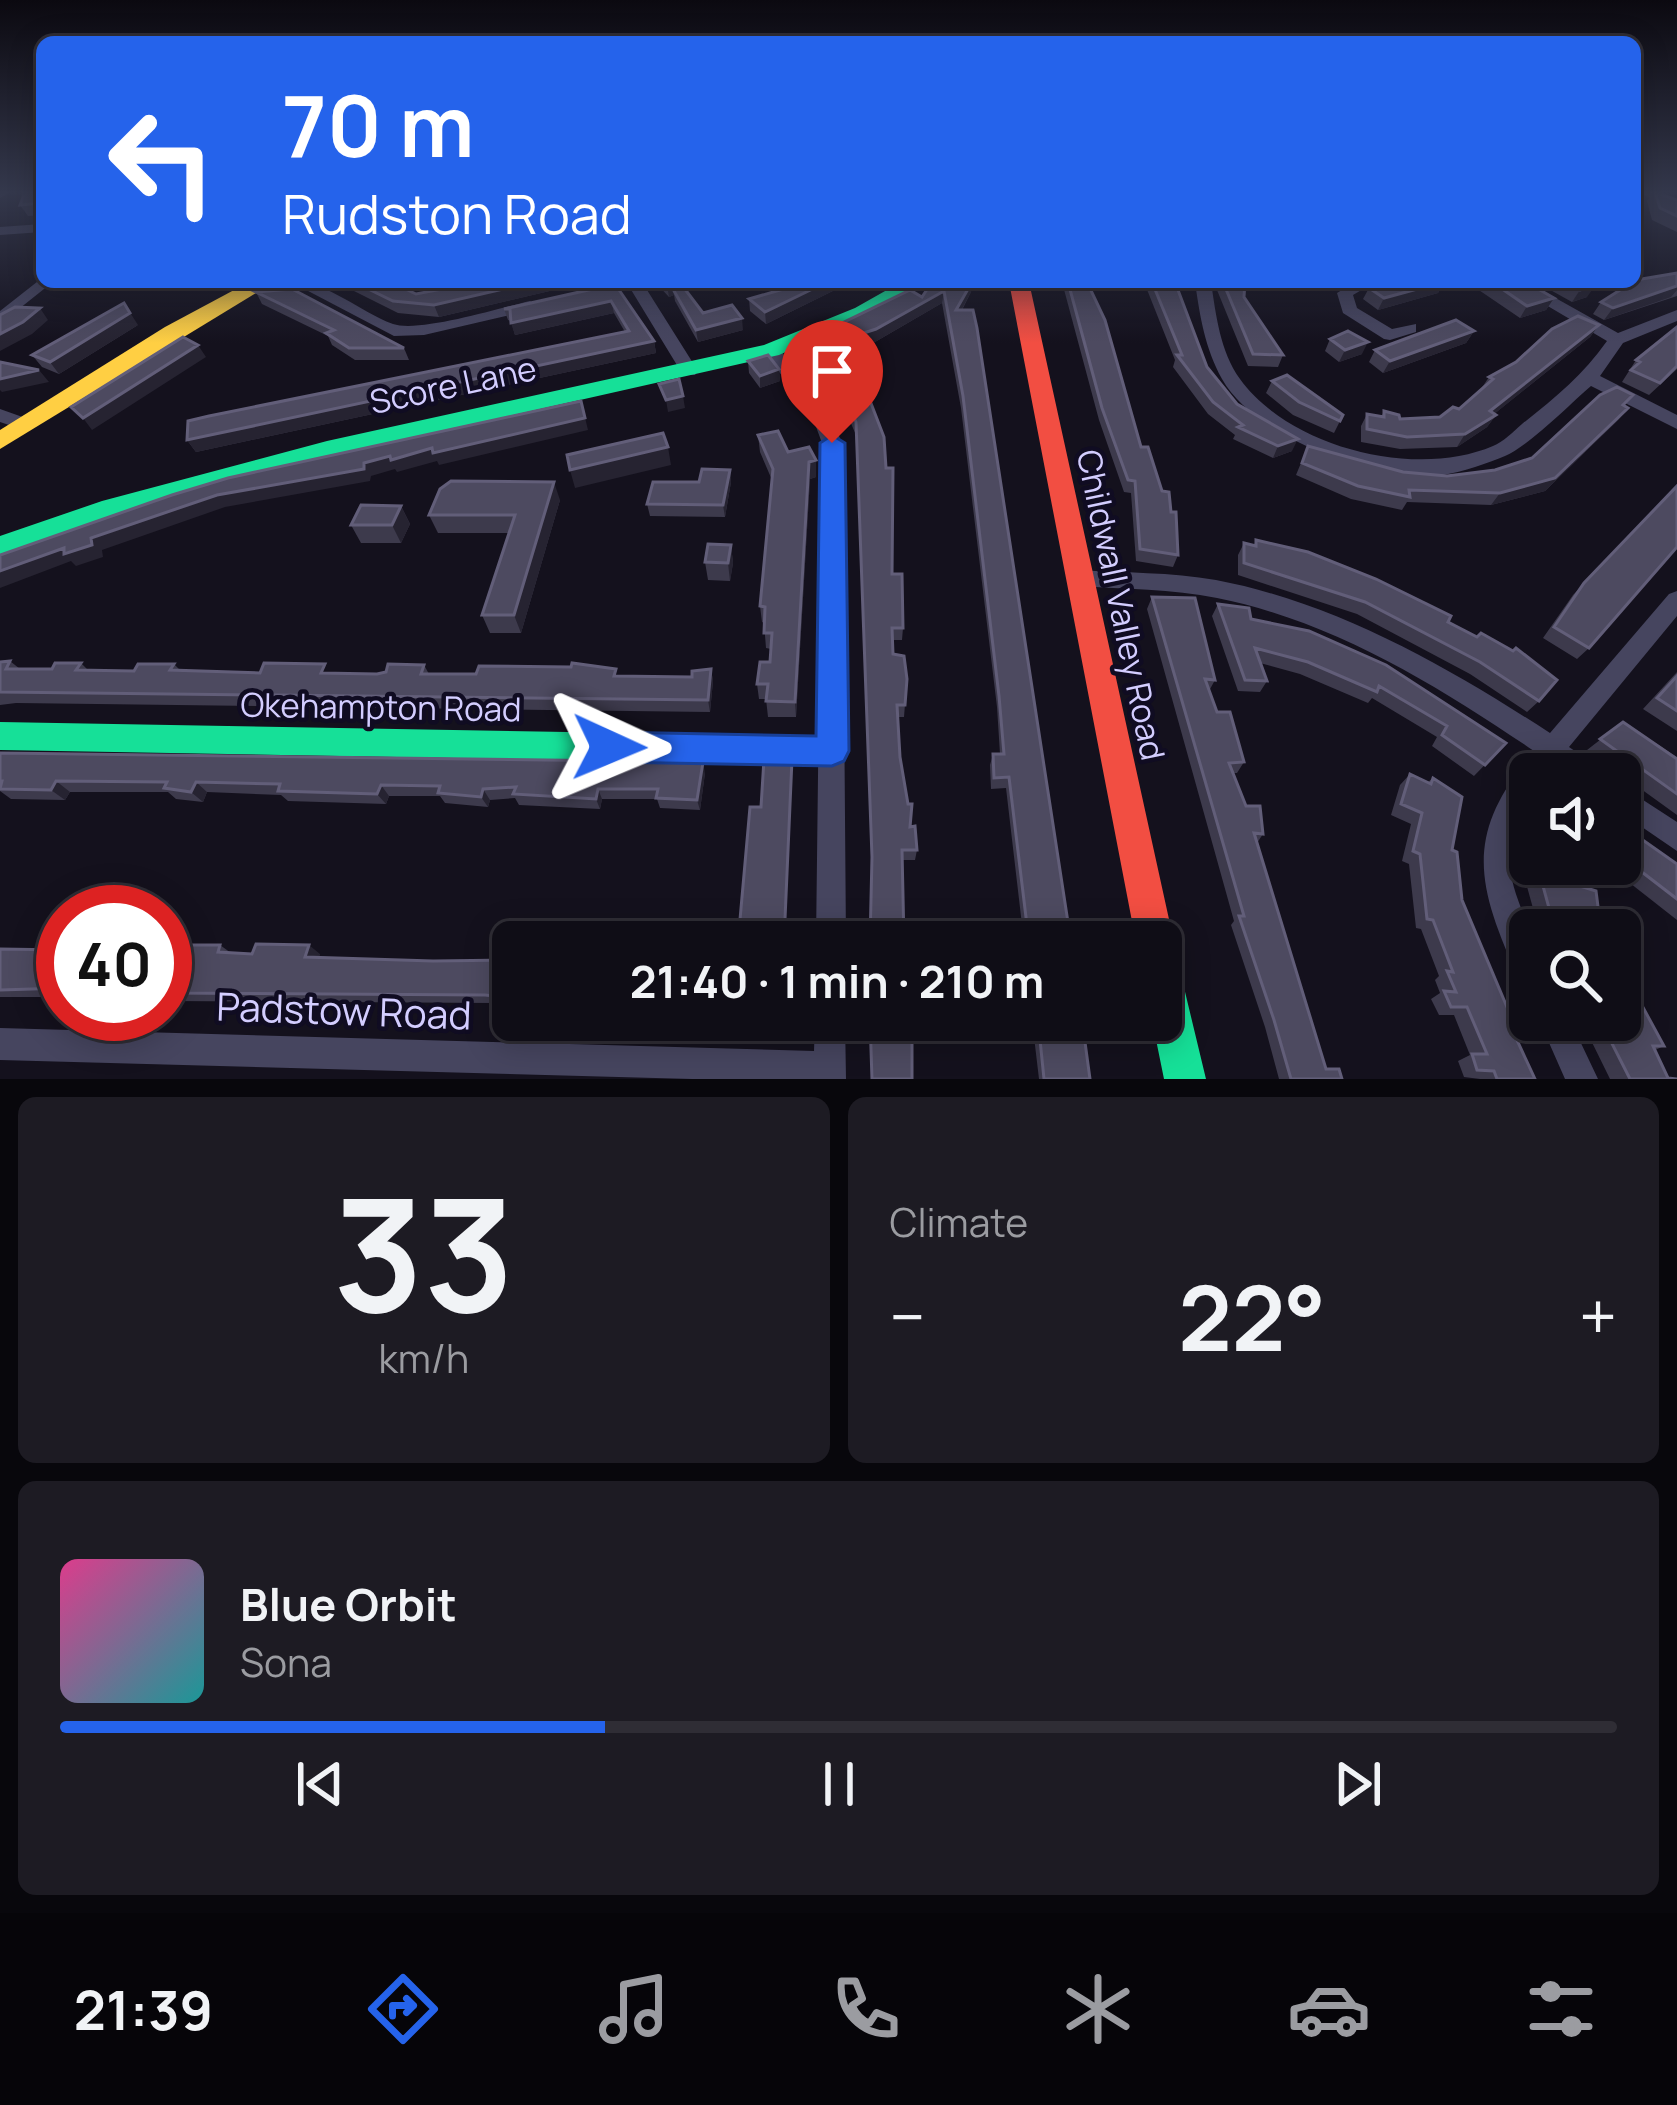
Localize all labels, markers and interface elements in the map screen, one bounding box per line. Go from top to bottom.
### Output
text: 70 m [282,67,474,182]
icon: left [84,84,240,240]
text: Rudston Road [282,176,632,250]
pin [781,320,883,443]
icon: arrive [799,338,865,404]
street label: Score Lane [366,345,540,424]
street label: Childwall Valley Road [1067,446,1176,764]
street label: Okehampton Road [240,682,522,731]
position arrow [546,684,672,810]
map controls [1509,753,1641,1041]
button: sound [1509,753,1641,885]
speed limit sign: 40 [36,885,192,1041]
button: search [1509,909,1641,1041]
text: 21:40 · 1 min · 210 m [630,950,1044,1012]
street label: Padstow Road [216,979,472,1041]
text: 33 [333,1146,514,1359]
text: Climate [890,1195,1028,1249]
text: 22° [1178,1255,1326,1378]
text: − [890,1271,925,1361]
text: + [1579,1271,1617,1361]
text: km/h [378,1331,469,1385]
text: Blue Orbit [240,1573,457,1635]
text: Sona [240,1635,332,1689]
icon: previous [287,1751,353,1817]
icon: pause [806,1751,872,1817]
icon: next [1325,1751,1391,1817]
icon: directions [361,1967,445,2051]
icon: music [592,1967,676,2051]
icon: phone [824,1967,908,2051]
icon: climate [1056,1967,1140,2051]
icon: car [1287,1967,1371,2051]
icon: filters [1519,1967,1603,2051]
text: 21:39 [74,1972,213,2046]

